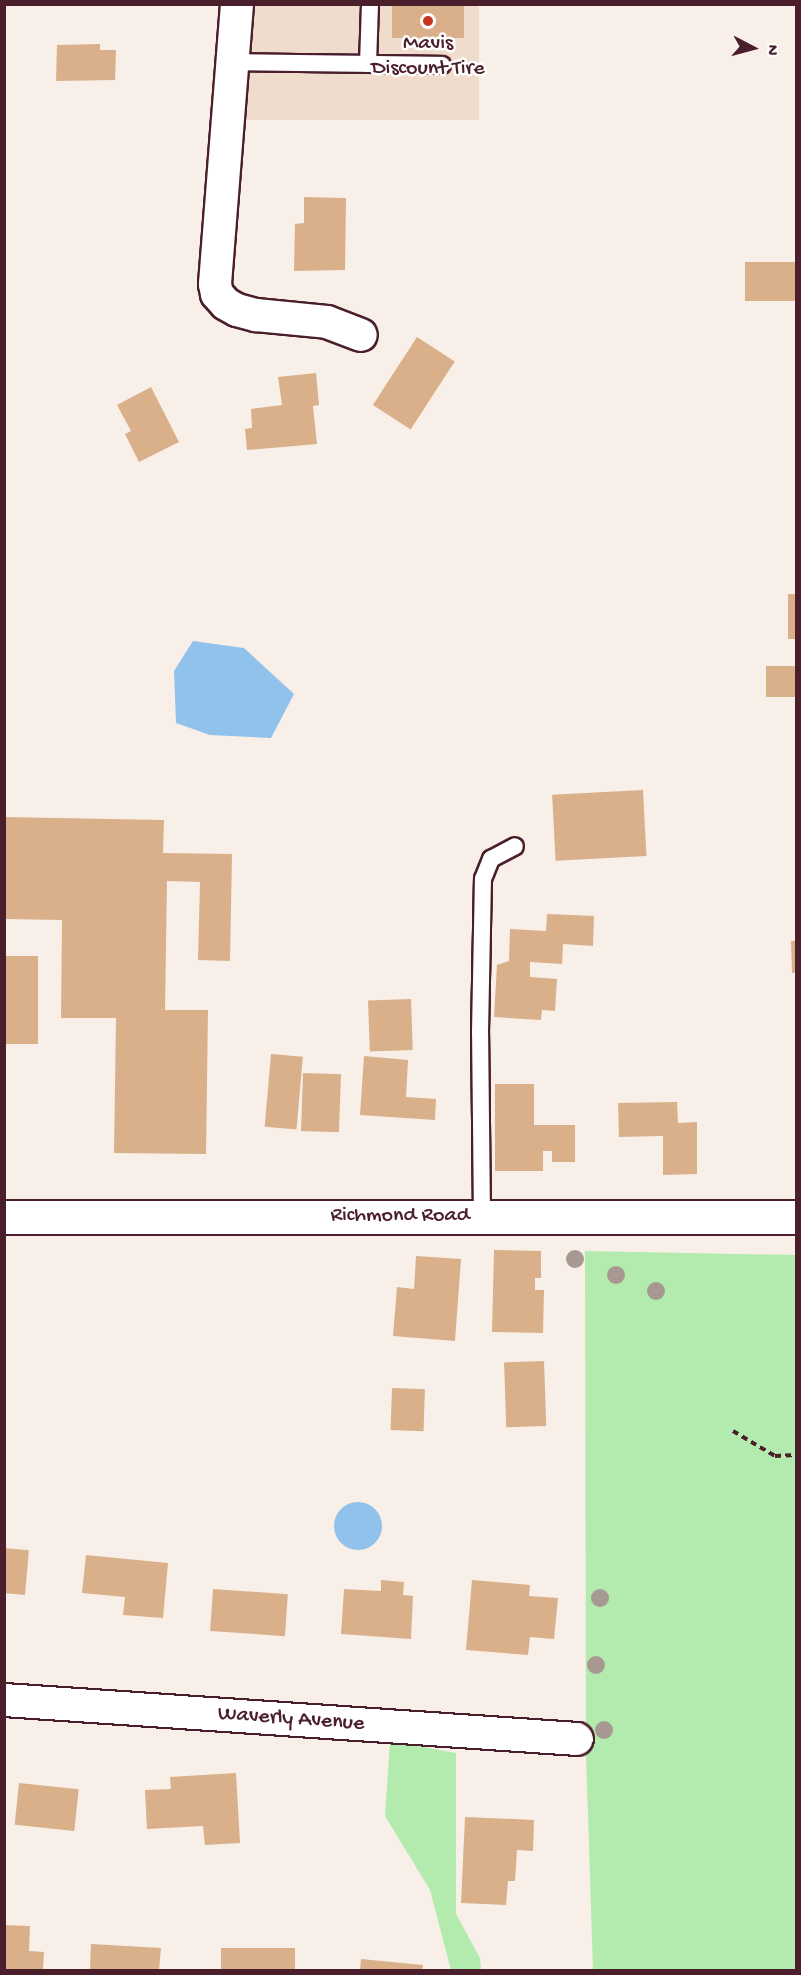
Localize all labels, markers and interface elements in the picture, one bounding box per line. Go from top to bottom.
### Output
marker: Mavis Discount Tire [421,14,435,28]
north arrow [723,18,783,78]
place label: Mavis Discount Tire [371,31,485,82]
text: N [761,44,781,56]
street label: Richmond Road [330,1204,470,1230]
street label: Waverly Avenue [217,1702,365,1738]

